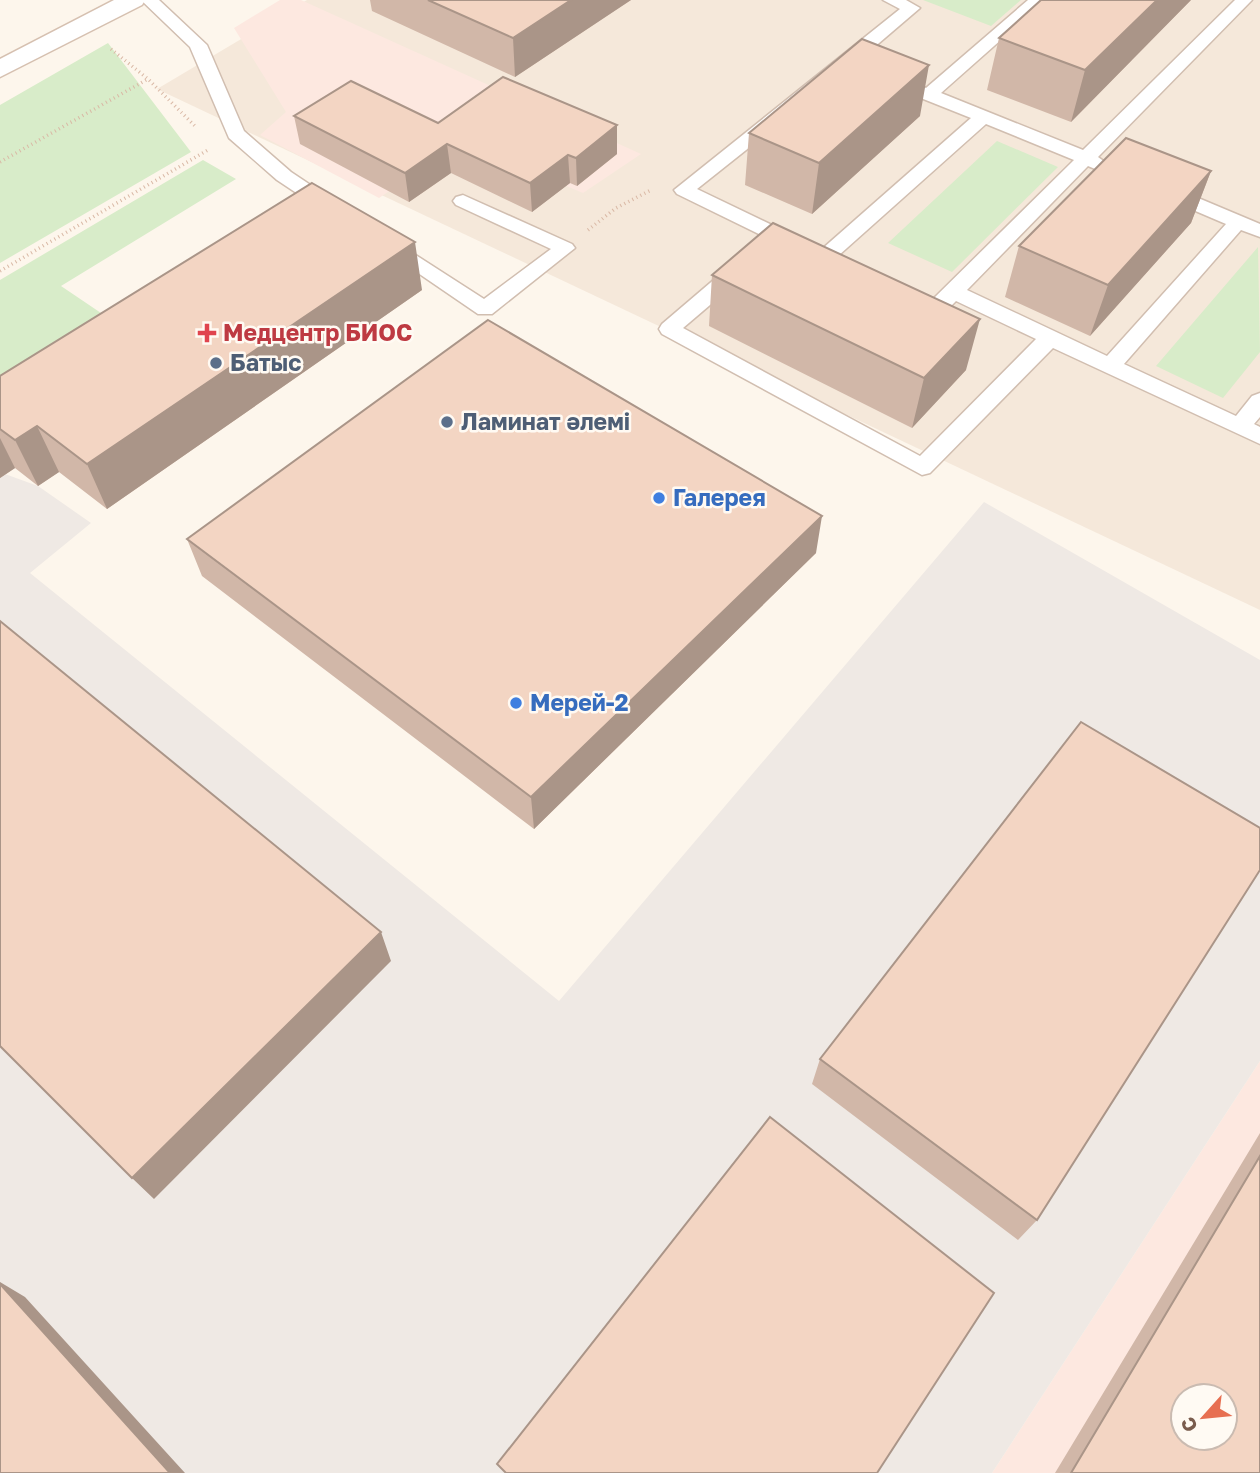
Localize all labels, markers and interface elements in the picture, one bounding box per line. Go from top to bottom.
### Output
place label: Медцентр БИОС [223,318,412,346]
marker: Медцентр БИОС [197,323,217,343]
place label: Батыс [230,348,301,376]
marker: Батыс [208,355,224,371]
place label: Ламинат әлемі [461,407,630,435]
marker: Ламинат әлемі [439,414,455,430]
place label: Галерея [673,483,766,511]
marker: Галерея [651,490,667,506]
place label: Мерей-2 [530,688,629,716]
marker: Мерей-2 [508,695,524,711]
north arrow [1169,1382,1239,1452]
text: С [1175,1414,1202,1436]

